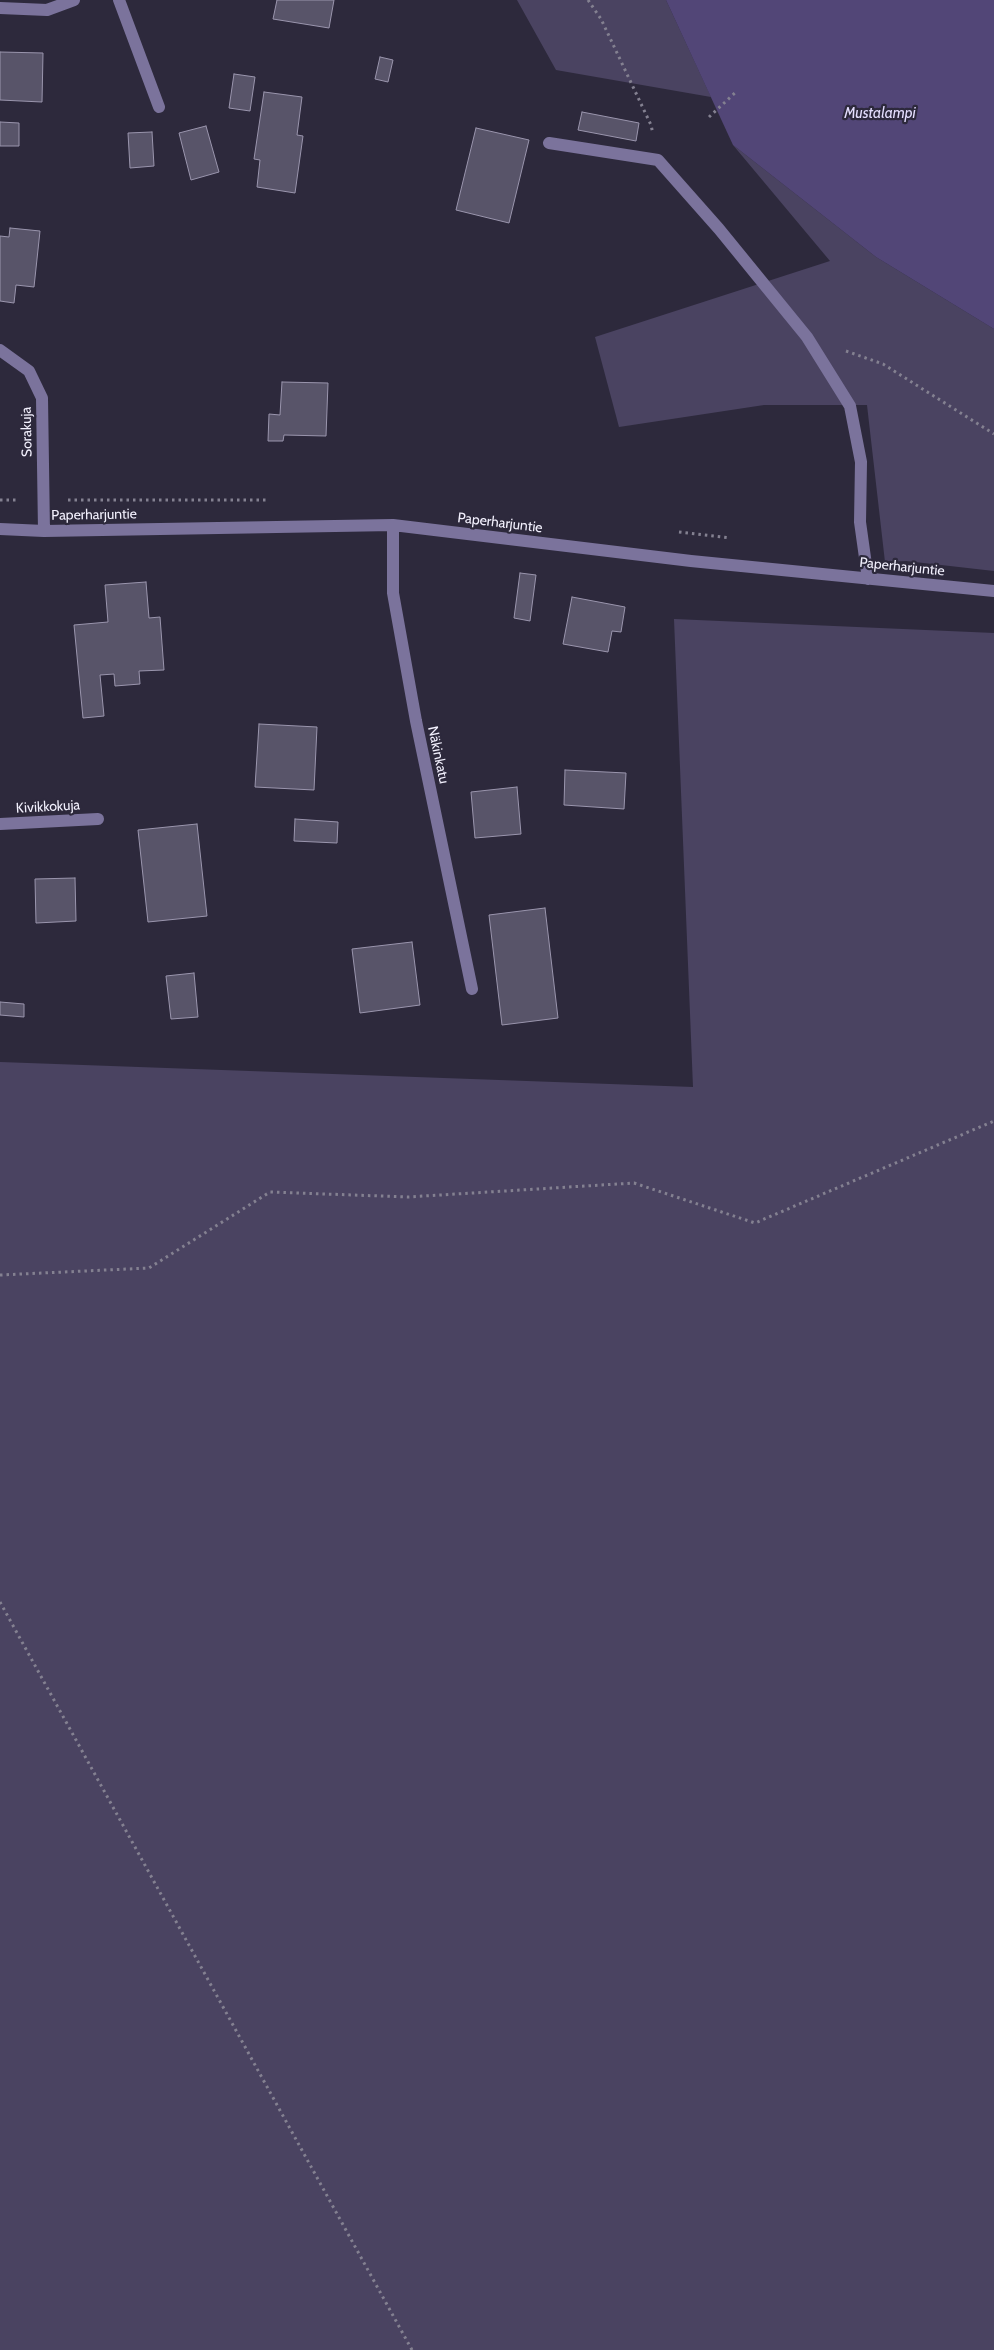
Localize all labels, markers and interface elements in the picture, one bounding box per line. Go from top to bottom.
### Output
water label: Mustalampi [844,105,916,123]
street label: Sorakuja [18,407,36,457]
street label: Paperharjuntie [51,506,137,524]
street label: Paperharjuntie [457,509,543,537]
street label: Paperharjuntie [859,554,945,580]
street label: Näkinkatu [424,725,452,785]
street label: Kivikkokuja [15,797,81,817]

